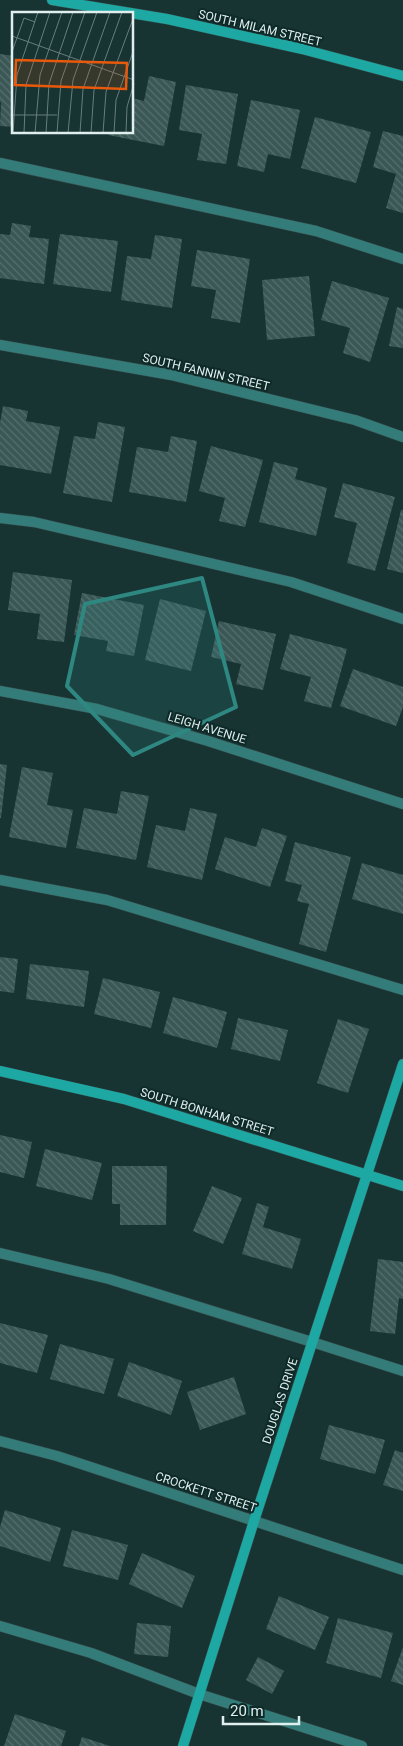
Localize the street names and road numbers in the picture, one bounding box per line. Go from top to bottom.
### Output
street label: SOUTH MILAM STREET [197,7,323,49]
street label: SOUTH FANNIN STREET [141,351,271,393]
street label: LEIGH AVENUE [166,709,248,747]
street label: SOUTH BONHAM STREET [139,1085,275,1139]
street label: DOUGLAS DRIVE [259,1356,301,1446]
street label: CROCKETT STREET [154,1469,258,1515]

